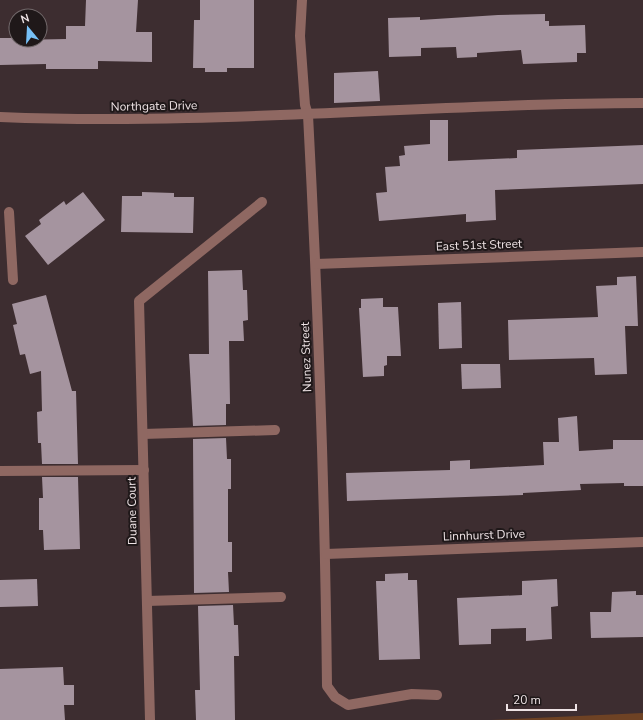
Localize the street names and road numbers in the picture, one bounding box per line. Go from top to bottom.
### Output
street label: Northgate Drive [111,97,197,115]
street label: East 51st Street [436,235,523,255]
street label: Nunez Street [297,321,315,392]
street label: Duane Court [123,476,141,545]
street label: Linnhurst Drive [443,526,525,544]

